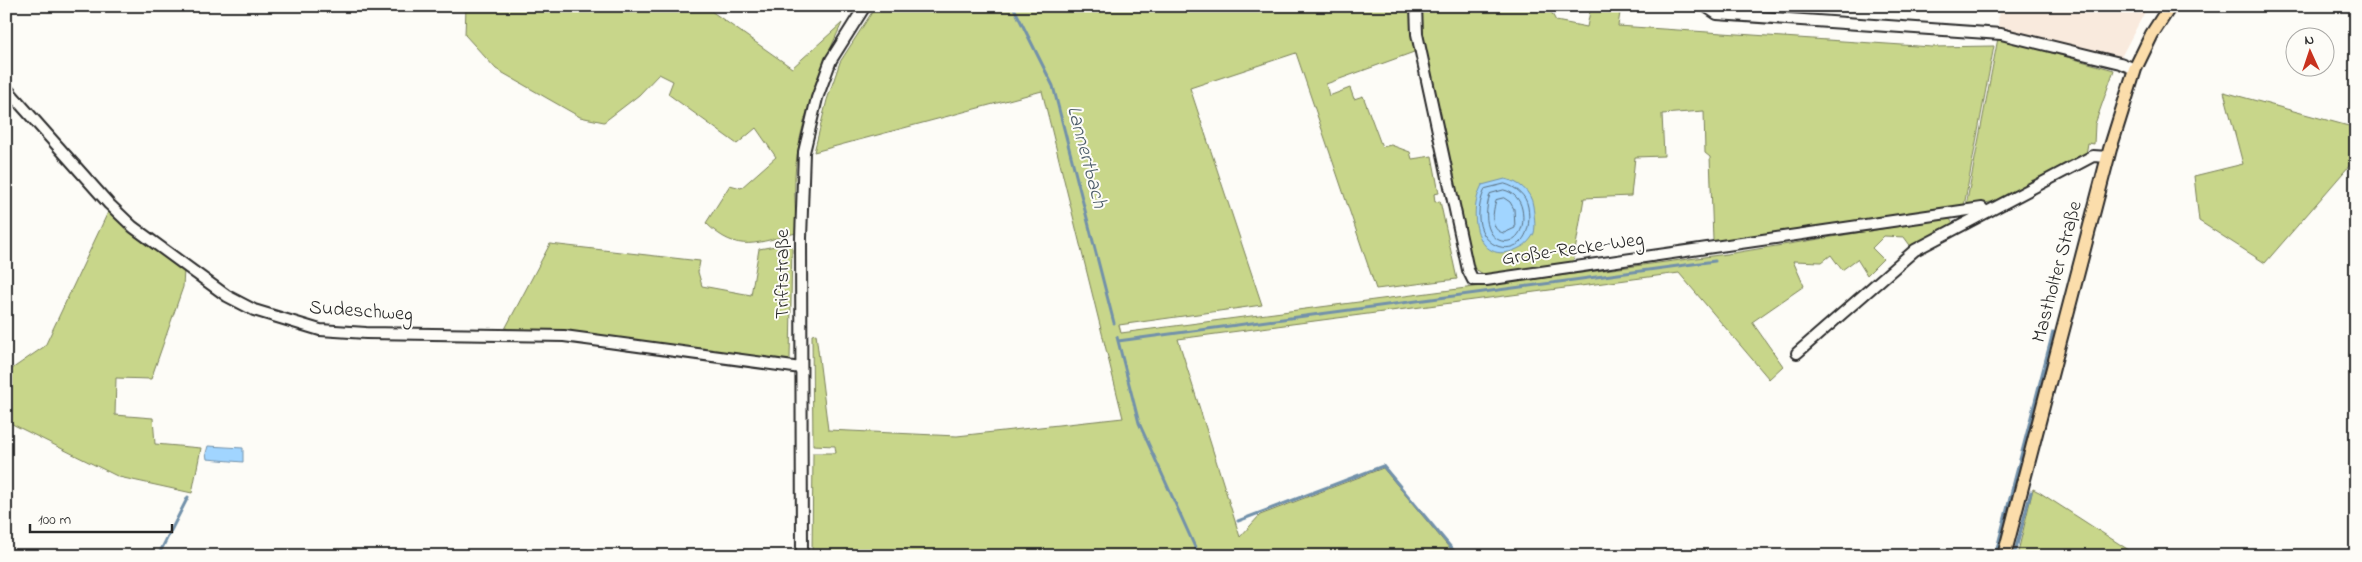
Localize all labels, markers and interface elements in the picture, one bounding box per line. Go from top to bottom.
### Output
north arrow [2284,28,2334,78]
text: N [2304,30,2315,51]
water label: Lannertbach [1058,103,1114,212]
street label: Mastholter Straße [2025,198,2091,346]
street label: Große-Recke-Weg [1500,226,1646,275]
street label: Triftstraße [769,229,798,319]
street label: Sudeschweg [308,294,414,331]
scale bar [30,502,172,534]
text: 100 m [38,509,71,531]

